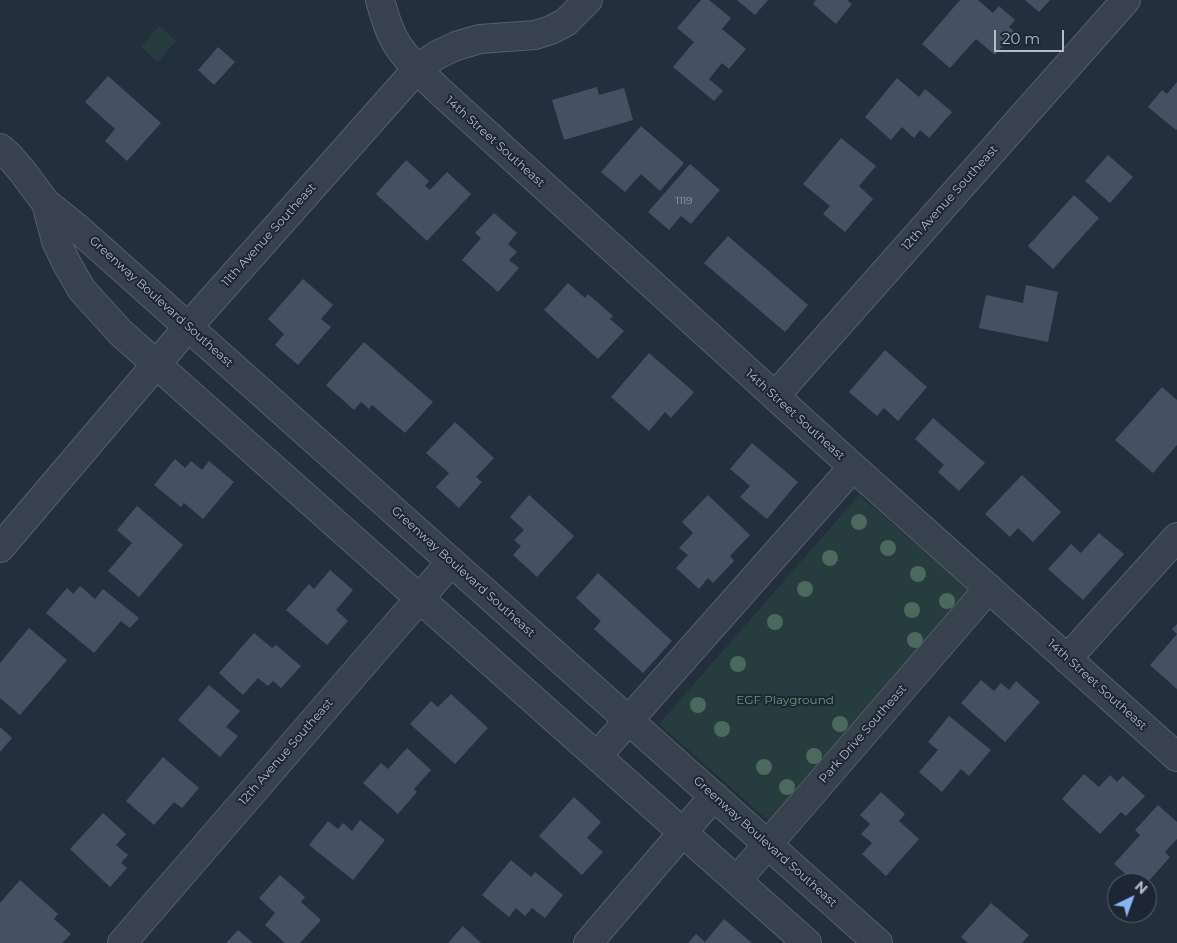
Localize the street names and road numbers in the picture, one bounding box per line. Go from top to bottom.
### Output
street label: 14th Street Southeast [442,94,548,190]
street label: 12th Avenue Southeast [899,142,1001,254]
street label: 11th Avenue Southeast [219,180,319,290]
street label: Greenway Boulevard Southeast [86,234,236,370]
street label: 14th Street Southeast [742,367,848,463]
street label: Greenway Boulevard Southeast [388,504,538,640]
street label: 14th Street Southeast [1044,637,1150,733]
street label: Park Drive Southeast [816,682,910,786]
street label: 12th Avenue Southeast [236,696,336,808]
street label: Greenway Boulevard Southeast [690,774,840,910]

